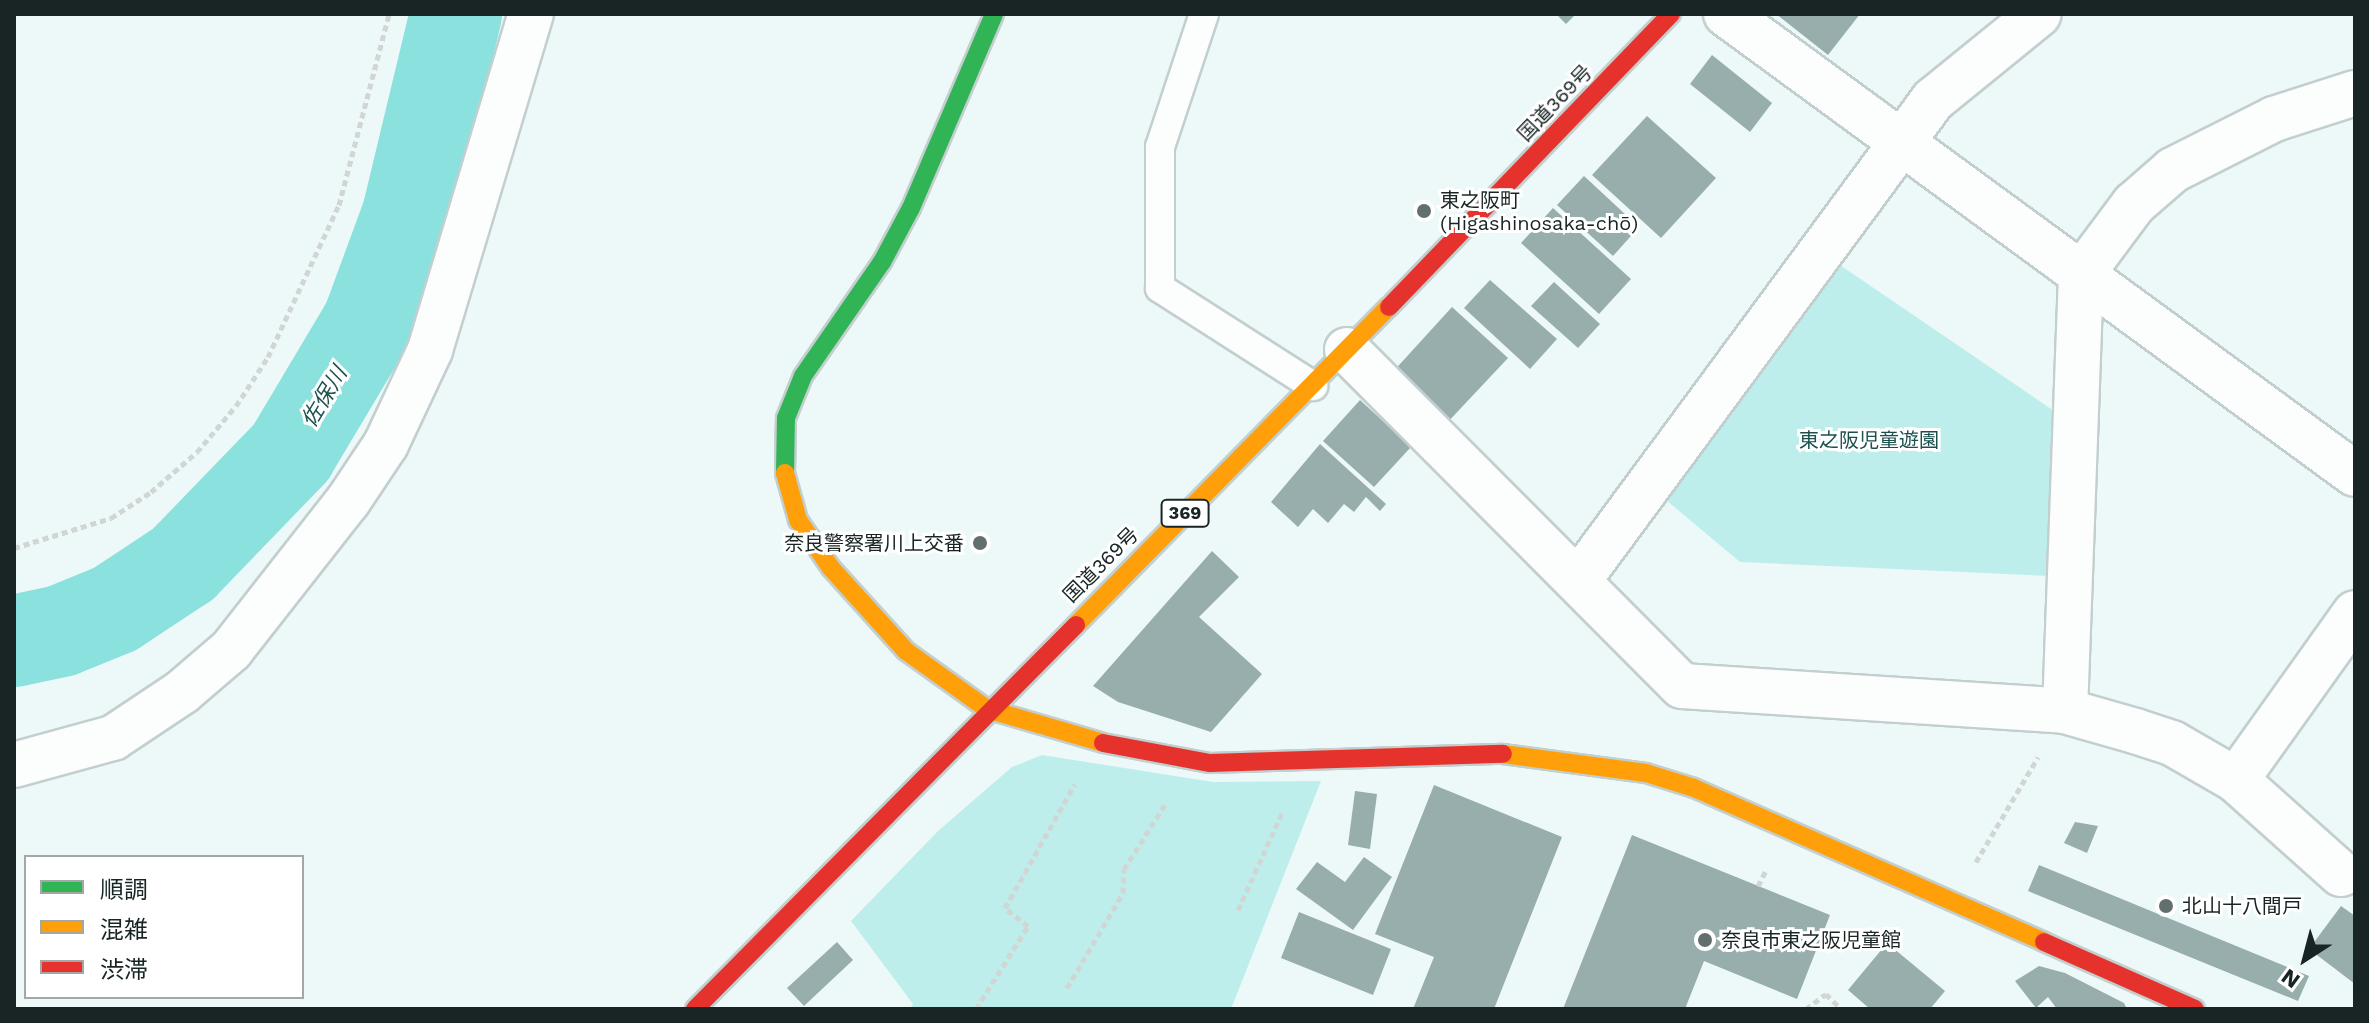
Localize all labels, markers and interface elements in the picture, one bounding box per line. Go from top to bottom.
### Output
street label: 国道369号 [1513,60,1597,146]
place label: 東之阪町 (Higashinosaka-chō) [1440,188,1637,235]
marker: 東之阪町 (Higashinosaka-chō) [1415,202,1433,220]
water label: 佐保川 [296,362,352,432]
park label: 東之阪児童遊園 [1799,428,1939,452]
road number: 369 [1159,499,1211,527]
street label: 国道369号 [1059,523,1143,607]
place label: 奈良警察署川上交番 [784,531,964,555]
marker: 奈良警察署川上交番 [971,534,989,552]
legend [24,855,304,999]
text: 順調 [100,876,148,904]
place label: 北山十八間戸 [2182,894,2302,918]
marker: 北山十八間戸 [2157,897,2175,915]
text: 混雑 [100,916,148,944]
north arrow [2265,919,2345,999]
place label: 奈良市東之阪児童館 [1721,928,1901,952]
marker: 奈良市東之阪児童館 [1696,931,1714,949]
text: 渋滞 [100,956,148,984]
text: N [2277,964,2305,994]

